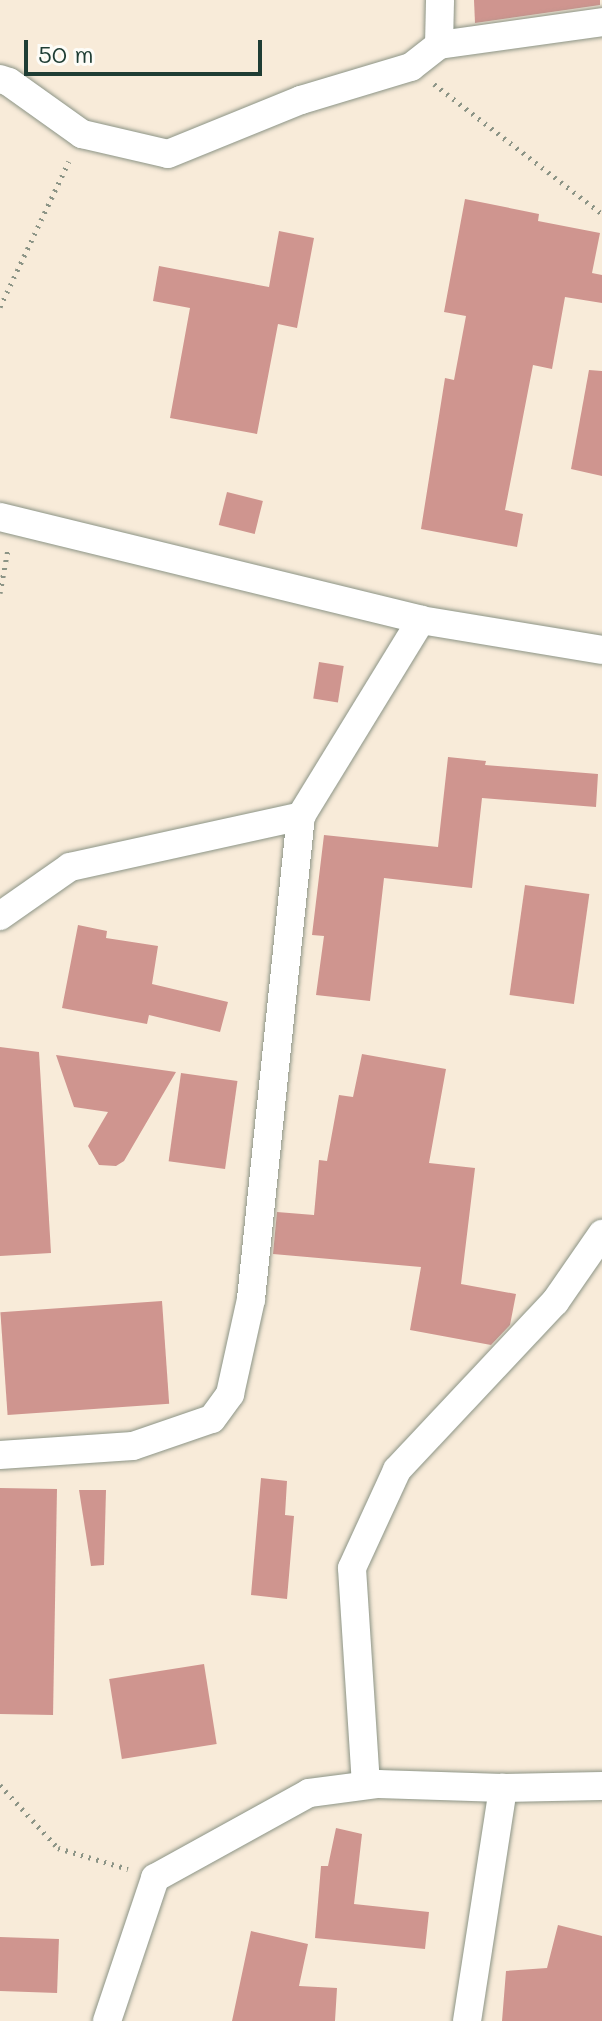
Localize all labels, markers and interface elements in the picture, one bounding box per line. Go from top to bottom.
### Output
scale bar [28,24,266,74]
text: 50 m [38,38,94,69]

